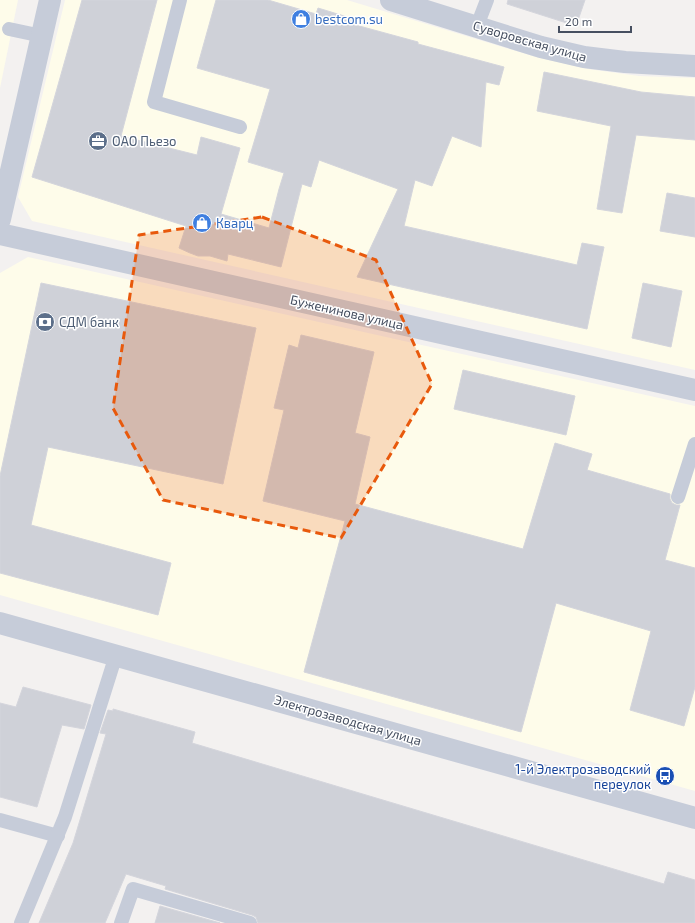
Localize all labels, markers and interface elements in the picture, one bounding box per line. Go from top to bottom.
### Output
shop icon: bestcom.su [290,8,312,30]
scale bar [559,8,631,34]
place label: bestcom.su [315,11,383,27]
text: 20 m [565,14,592,28]
street label: Суворовская улица [471,17,589,65]
office icon: ОАО Пьезо [87,130,109,152]
place label: ОАО Пьезо [112,133,177,149]
shop icon: Кварц [191,212,213,234]
place label: Кварц [216,215,254,231]
street label: Буженинова улица [289,291,405,333]
bank icon: СДМ банк [34,311,56,333]
place label: СДМ банк [59,314,119,330]
street label: Электрозаводская улица [273,691,423,749]
place label: 1-й Электрозаводский переулок [515,761,651,792]
bus stop icon: 1-й Электрозаводский переулок [654,765,676,787]

